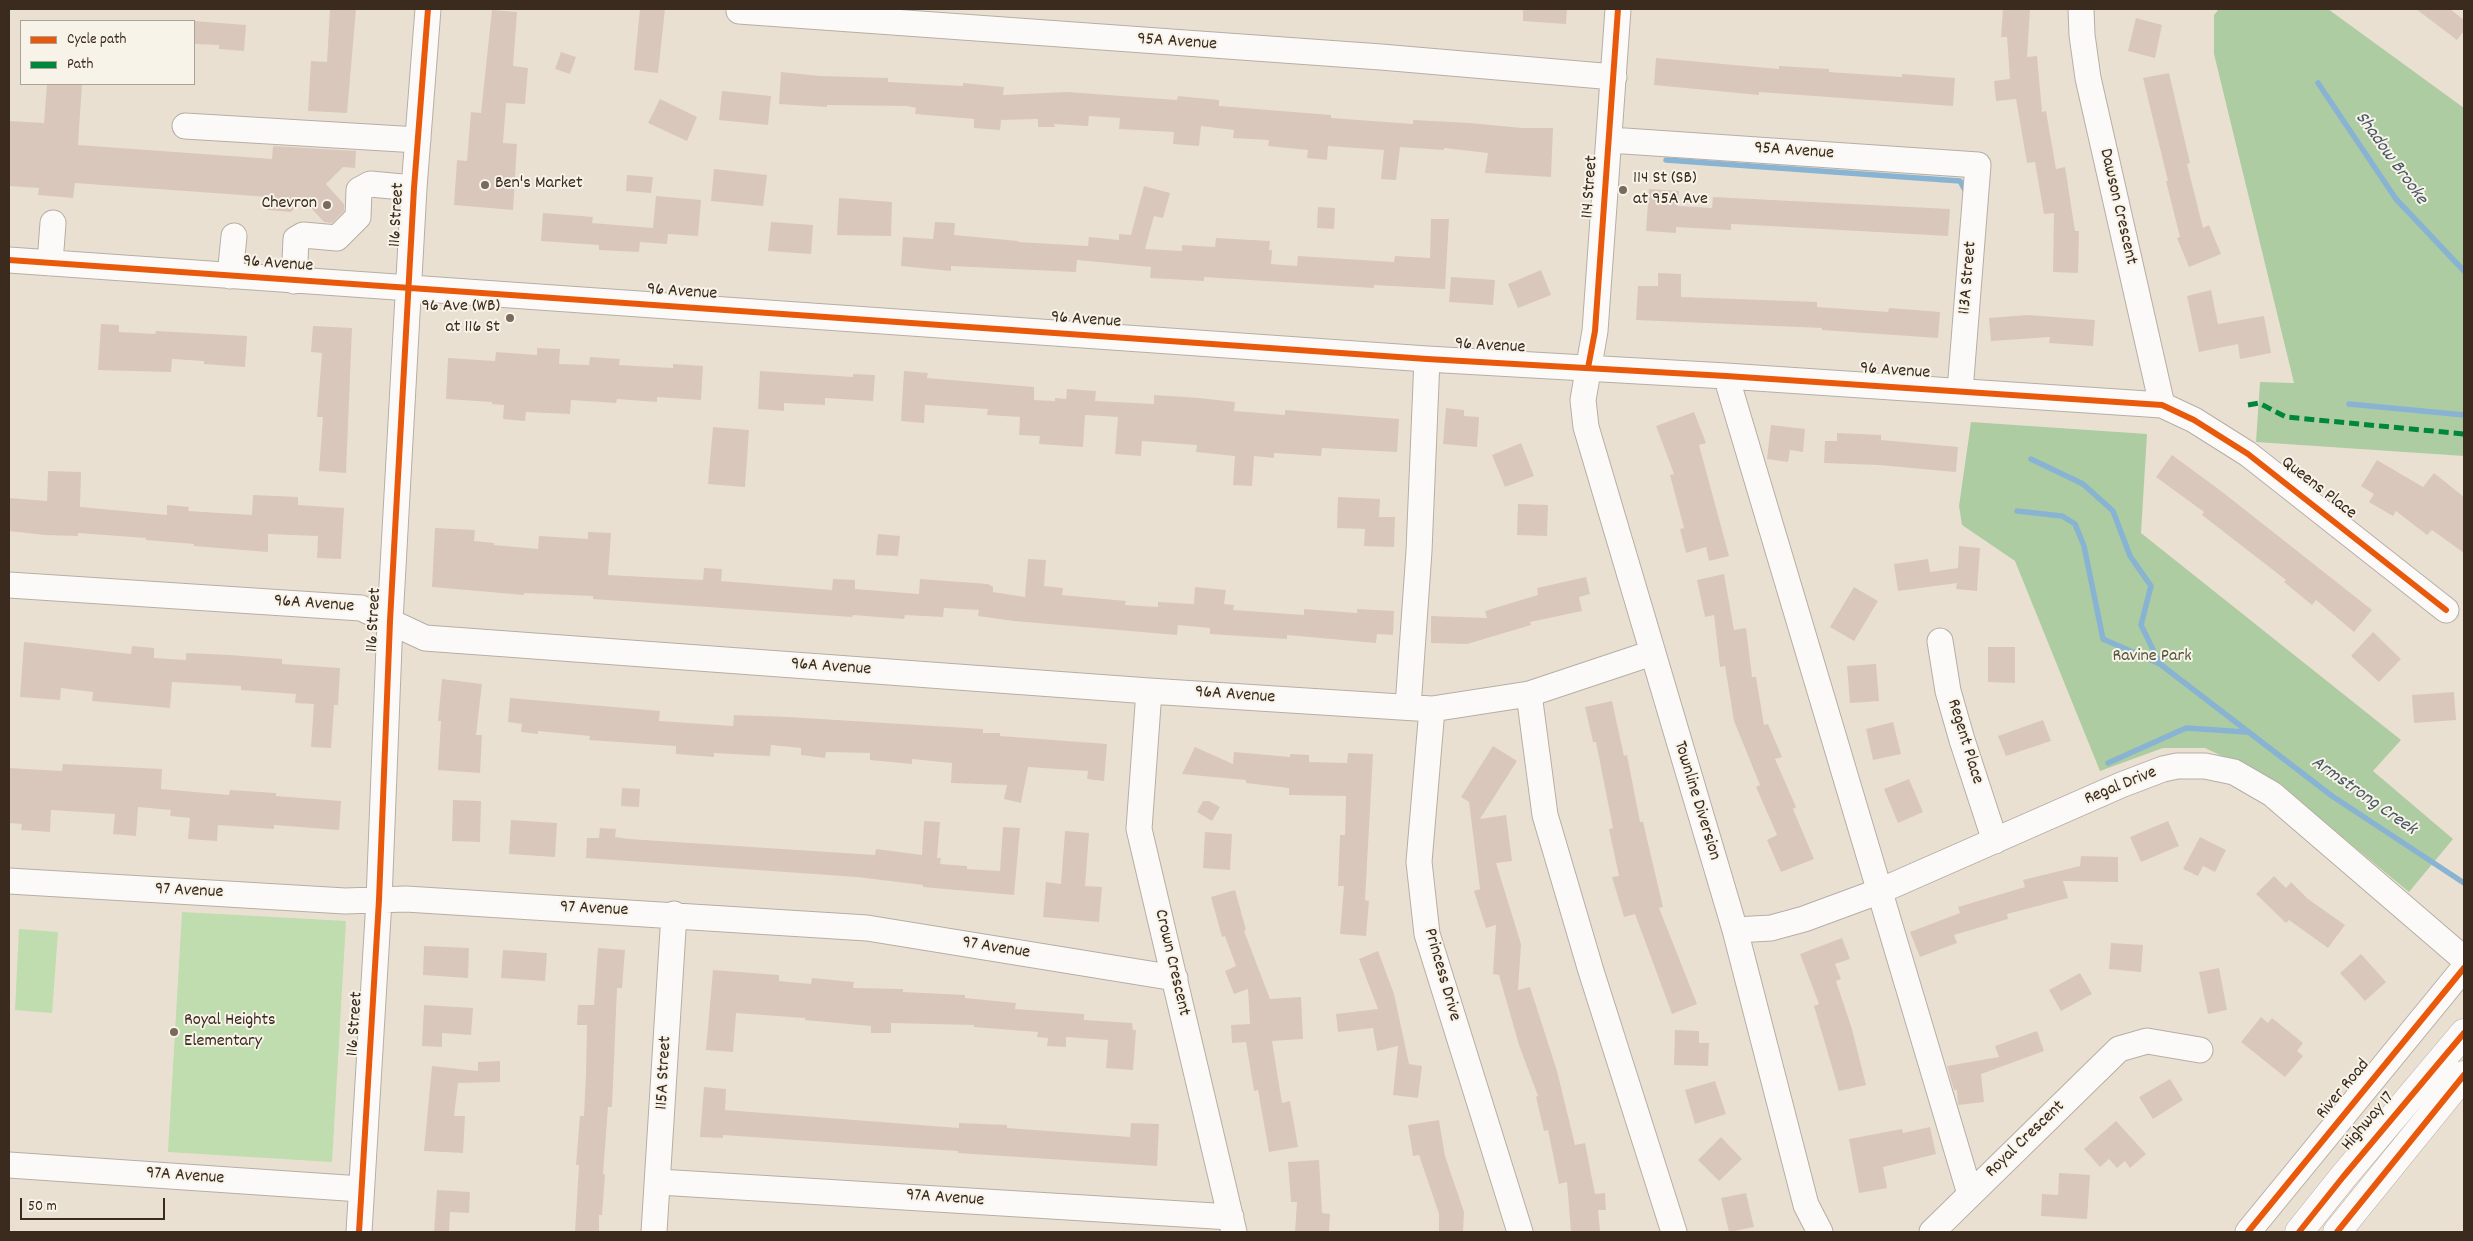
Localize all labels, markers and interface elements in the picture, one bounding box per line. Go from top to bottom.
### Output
legend [20,20,195,85]
text: Cycle path [67,29,126,51]
street label: 95A Avenue [1136,29,1218,57]
text: Path [67,54,93,76]
water label: Shadow Brooke [2349,108,2431,210]
street label: 95A Avenue [1753,138,1835,166]
street label: Dawson Crescent [2093,147,2141,267]
street label: 114 Street [1578,155,1604,219]
place label: 114 St (SB) at 95A Ave [1633,169,1708,212]
place label: Ben's Market [495,174,583,196]
marker: Ben's Market [479,179,491,191]
street label: 116 Street [386,182,410,248]
marker: 114 St (SB) at 95A Ave [1617,184,1629,196]
place label: Chevron [261,194,317,216]
marker: Chevron [321,199,333,211]
street label: 113A Street [1955,240,1983,316]
street label: 96 Avenue [242,252,314,278]
street label: 96 Avenue [646,280,718,306]
place label: 96 Ave (WB) at 116 St [422,297,500,340]
street label: 96 Avenue [1050,308,1122,334]
marker: 96 Ave (WB) at 116 St [504,312,516,324]
street label: 96 Avenue [1454,334,1526,360]
street label: 96 Avenue [1859,359,1931,385]
street label: Queens Place [2276,453,2360,525]
street label: 116 Street [363,587,387,653]
street label: 96A Avenue [273,591,355,619]
park label: Ravine Park [2112,647,2192,669]
street label: 96A Avenue [790,654,872,682]
street label: 96A Avenue [1194,682,1276,710]
street label: Regent Place [1941,697,1987,787]
street label: Townline Diversion [1668,739,1724,863]
water label: Armstrong Creek [2306,752,2420,842]
street label: Regal Drive [2082,763,2160,811]
street label: 97 Avenue [154,879,224,905]
street label: 97 Avenue [559,897,629,923]
street label: Crown Crescent [1148,908,1194,1018]
street label: Princess Drive [1417,926,1465,1024]
street label: 97 Avenue [960,933,1032,965]
street label: 116 Street [343,991,369,1057]
place label: Royal Heights Elementary [184,1011,276,1054]
marker: Royal Heights Elementary [168,1026,180,1038]
street label: 115A Street [652,1036,678,1110]
street label: River Road [2313,1056,2375,1124]
street label: Highway 17 [2338,1088,2400,1156]
street label: Royal Crescent [1982,1097,2070,1183]
street label: 97A Avenue [145,1163,225,1191]
street label: 97A Avenue [905,1185,985,1213]
scale bar [22,1188,168,1220]
text: 50 m [28,1196,57,1218]

